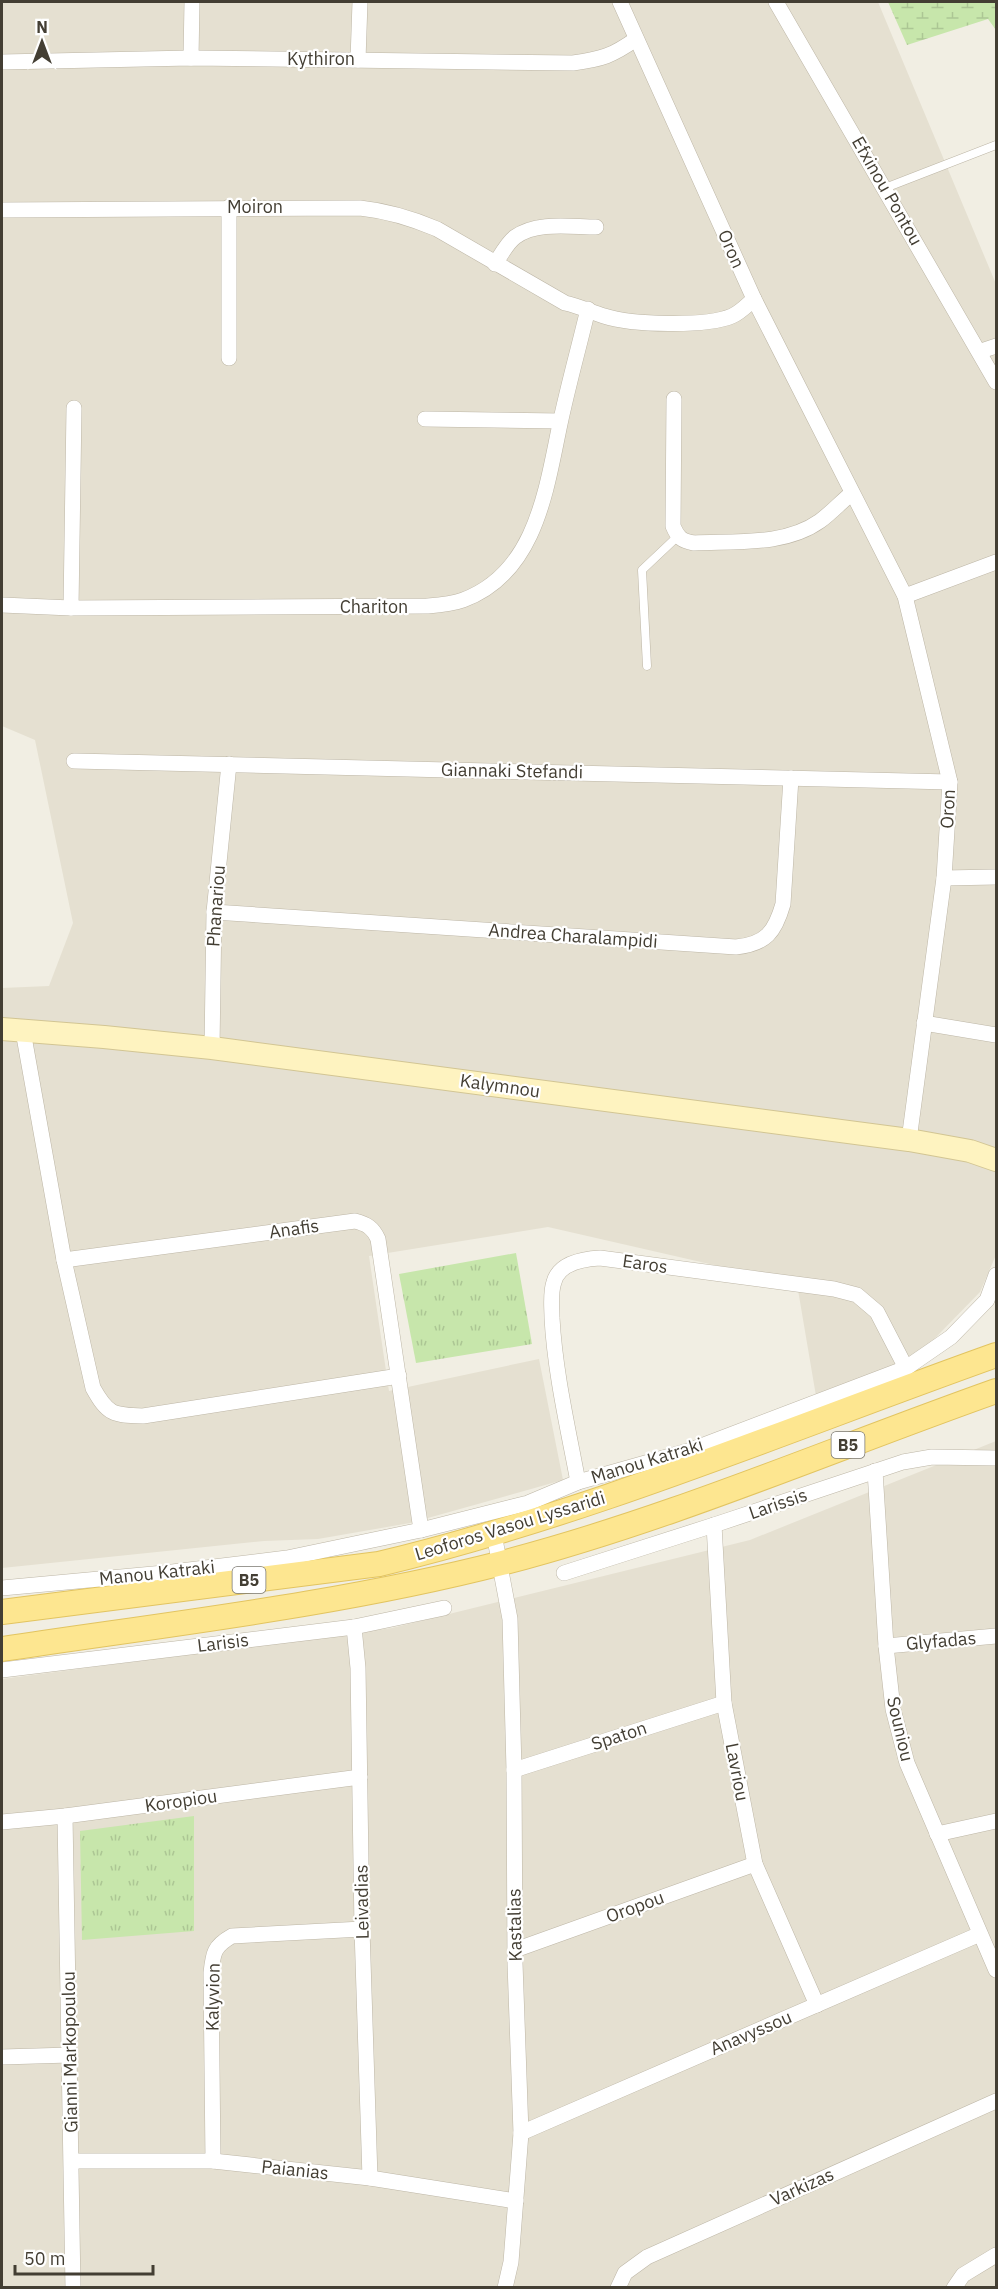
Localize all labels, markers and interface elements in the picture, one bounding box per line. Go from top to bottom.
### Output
north arrow [12,12,72,72]
text: N [36,17,48,37]
street label: Kythiron [287,47,355,70]
street label: Efxinou Pontou [847,132,928,249]
street label: Moiron [227,195,283,218]
street label: Oron [713,226,750,272]
street label: Chariton [340,595,408,618]
street label: Giannaki Stefandi [441,758,583,783]
street label: Oron [935,789,960,829]
street label: Phanariou [201,864,230,948]
street label: Andrea Charalampidi [488,918,658,953]
street label: Kalymnou [459,1069,542,1103]
street label: Anafis [267,1214,320,1243]
street label: Earos [621,1249,669,1278]
road number: B5 [832,1432,864,1458]
street label: Manou Katraki [588,1433,706,1489]
street label: Larissis [746,1483,810,1524]
street label: Leoforos Vasou Lyssaridi [412,1486,608,1565]
street label: Manou Katraki [98,1555,216,1590]
road number: B5 [232,1567,266,1593]
street label: Glyfadas [905,1626,977,1655]
street label: Larisis [196,1628,250,1657]
street label: Souniou [882,1694,919,1764]
street label: Spaton [588,1716,650,1755]
street label: Lavriou [721,1741,754,1803]
street label: Koropiou [143,1784,219,1817]
street label: Leivadias [349,1864,374,1940]
street label: Oropou [603,1885,667,1928]
street label: Kastalias [502,1888,527,1962]
street label: Kalyvion [200,1963,225,2031]
street label: Gianni Markopoulou [57,1971,82,2133]
street label: Anavyssou [706,2005,795,2060]
street label: Paianias [260,2155,330,2184]
street label: Varkizas [766,2162,837,2211]
scale bar [15,2238,153,2276]
text: 50 m [24,2247,66,2270]

